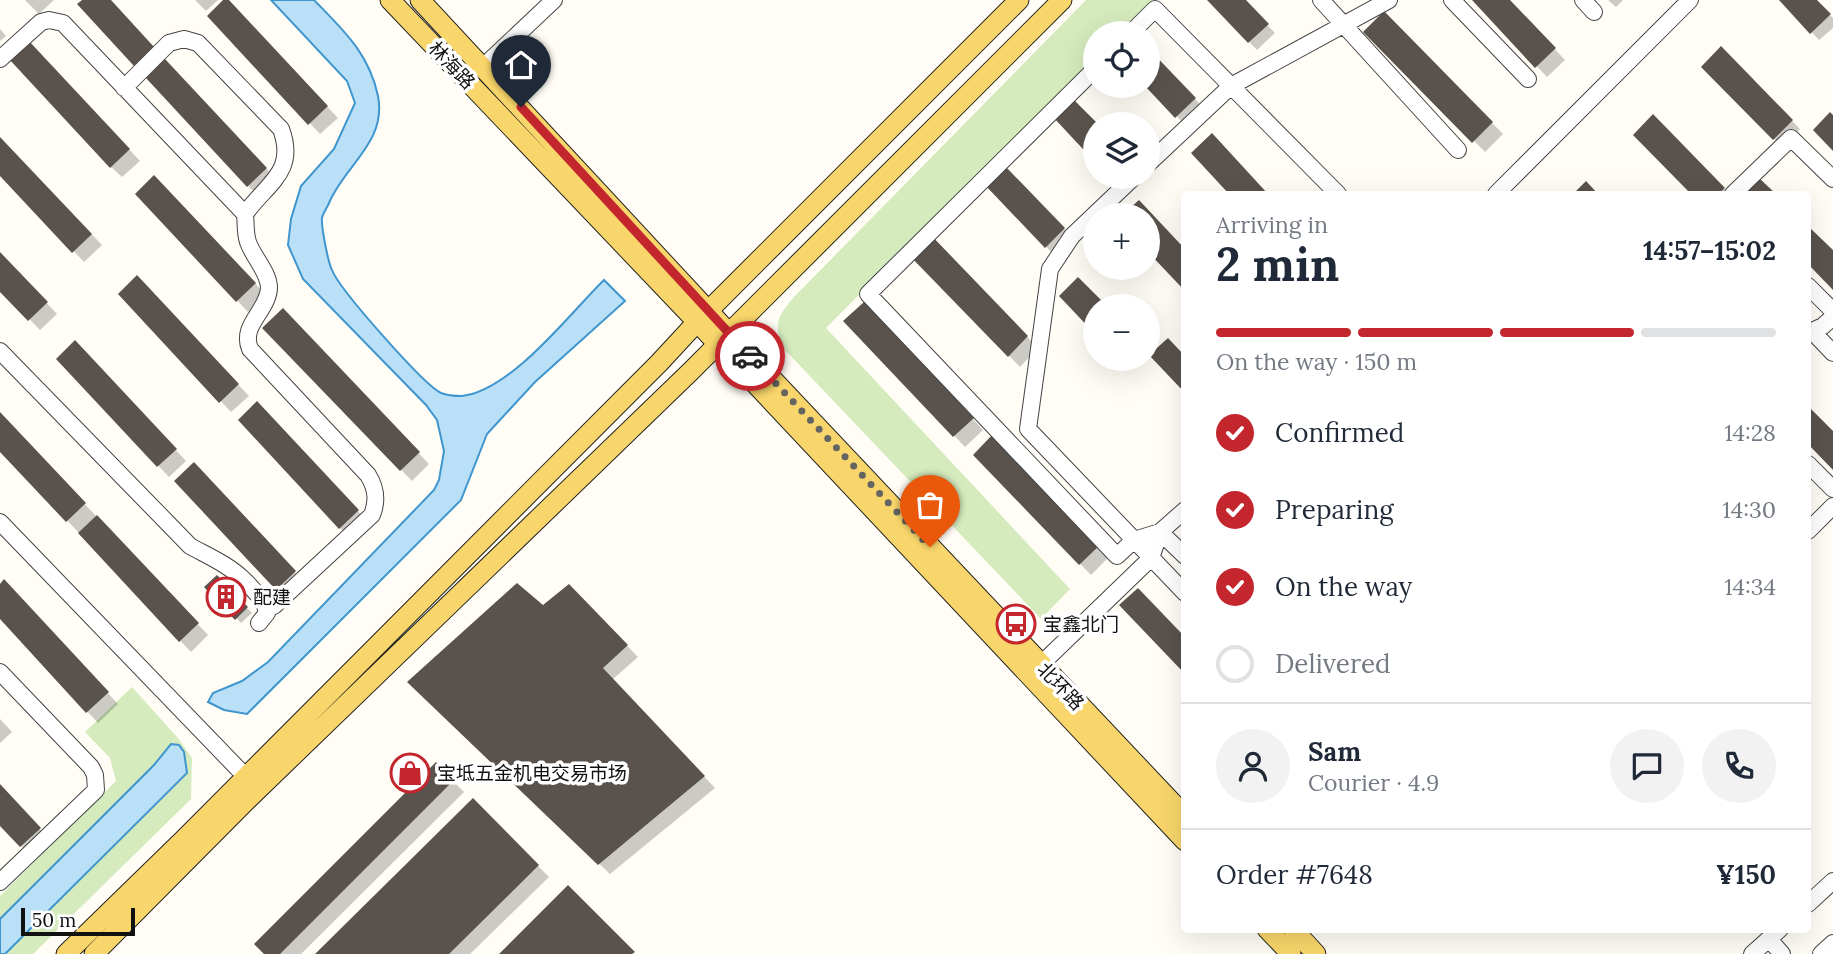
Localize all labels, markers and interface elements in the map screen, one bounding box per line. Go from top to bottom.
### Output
map controls [1083,21,1160,371]
button: locate [1083,21,1160,98]
pin [491,35,551,107]
street label: 林海路 [424,36,480,94]
icon: home [502,46,540,84]
button: layers [1083,112,1160,189]
button: + [1083,203,1160,280]
text: Arriving in [1216,210,1328,239]
text: 14:57–15:02 [1643,234,1776,267]
text: 2 min [1216,235,1339,294]
button: − [1083,294,1160,371]
courier [715,321,785,391]
icon: car [731,337,769,375]
text: On the way · 150 m [1216,347,1417,376]
icon: check [1216,414,1254,452]
text: Confirmed [1275,416,1404,449]
text: 14:28 [1724,418,1776,447]
pin [900,475,960,547]
icon: bag [911,486,949,524]
icon: check [1216,491,1254,529]
text: Preparing [1275,493,1394,526]
text: 14:30 [1722,495,1776,524]
icon: check [1216,568,1254,606]
text: On the way [1275,570,1412,603]
text: 14:34 [1724,572,1776,601]
building icon: 配建 [205,576,247,618]
place label: 配建 [253,585,291,609]
bus stop icon: 宝鑫北门 [995,603,1037,645]
place label: 宝鑫北门 [1043,612,1119,636]
text: Delivered [1275,647,1391,680]
street label: 北环路 [1033,657,1089,715]
button: person [1216,729,1290,803]
button: chat [1610,729,1684,803]
button: phone [1702,729,1776,803]
text: Sam [1308,735,1361,768]
shop icon: 宝坻五金机电交易市场 [389,752,431,794]
place label: 宝坻五金机电交易市场 [437,761,627,785]
text: Courier · 4.9 [1308,768,1439,797]
text: Order #7648 [1216,858,1373,891]
text: ¥150 [1716,858,1776,891]
scale bar [21,905,135,937]
text: 50 m [32,908,76,932]

